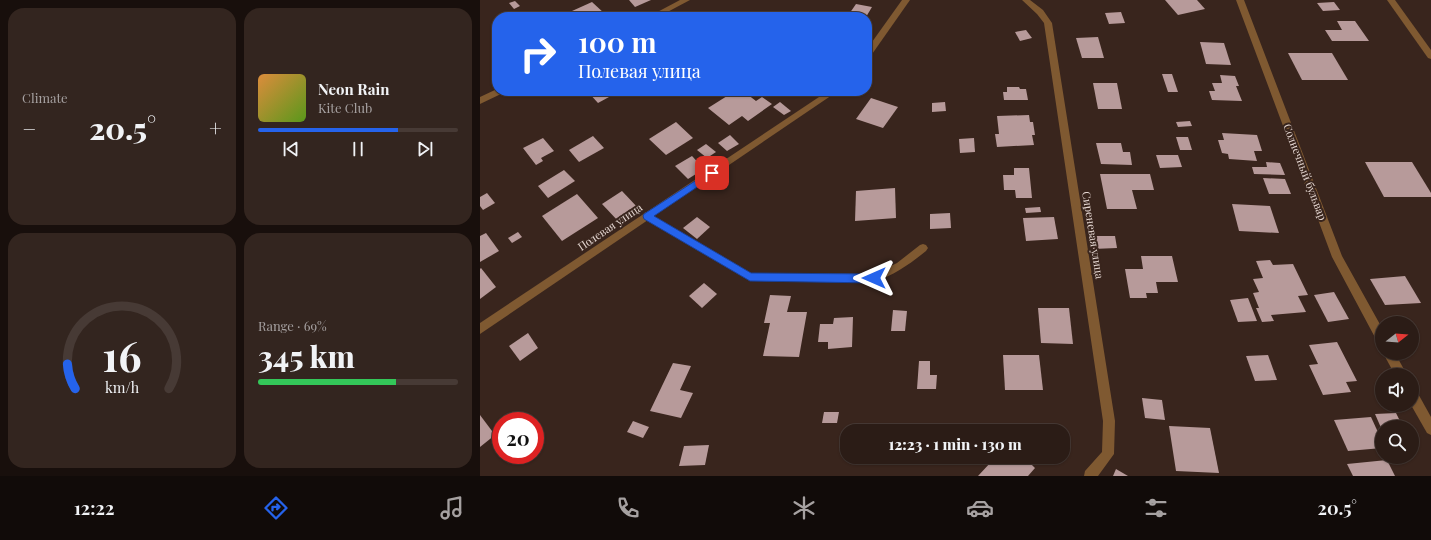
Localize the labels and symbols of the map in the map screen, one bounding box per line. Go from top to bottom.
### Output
street label: Солнечный бульвар [1280,121,1331,222]
pin [695,156,729,190]
street label: Сиреневая улица [1079,190,1108,280]
street label: Полевая улица [574,199,645,254]
position arrow [853,257,895,299]
north arrow [1375,316,1419,360]
speed limit sign: 20 [492,412,544,464]

